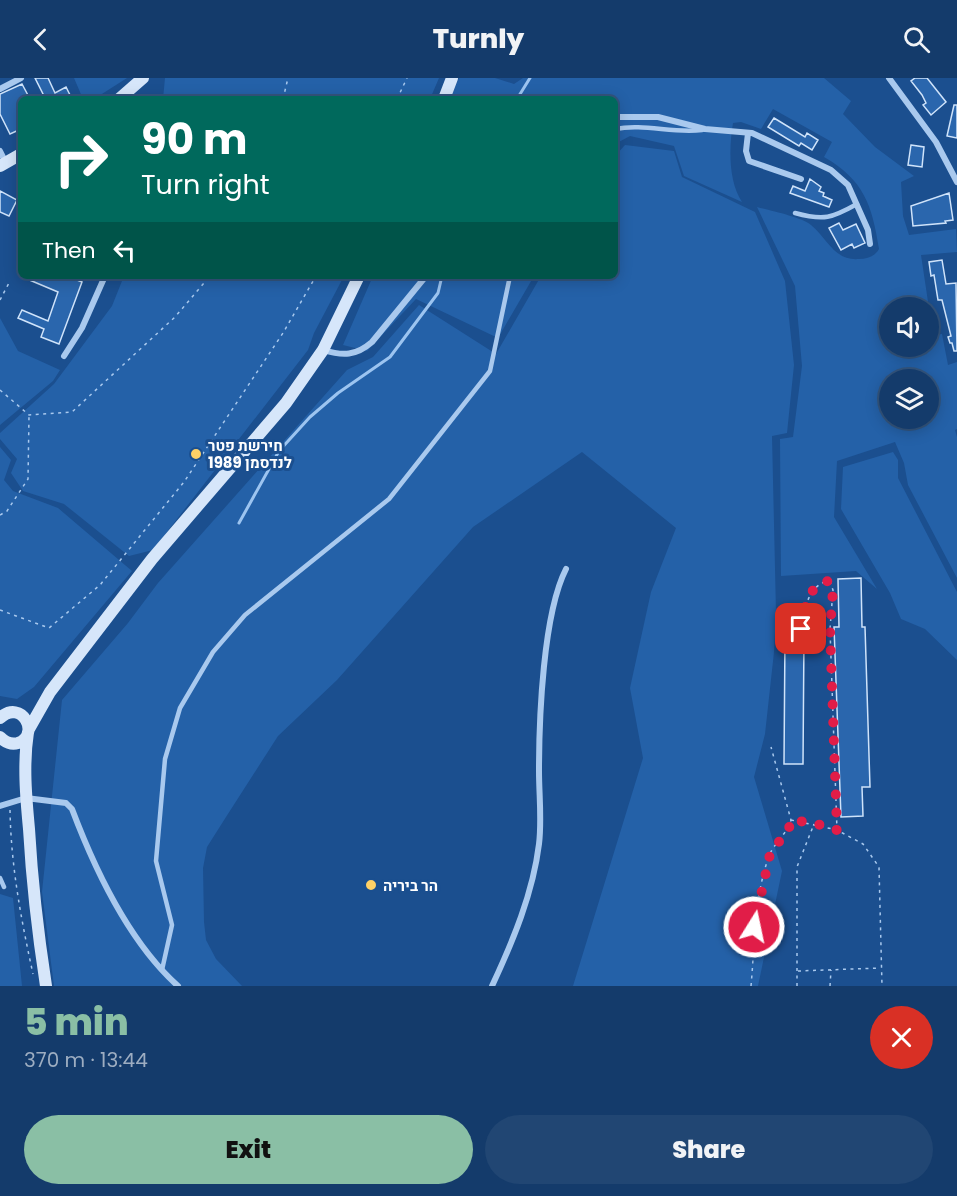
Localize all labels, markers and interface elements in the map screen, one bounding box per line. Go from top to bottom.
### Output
text: Turnly [433,20,524,57]
icon: back [24,23,57,56]
icon: search [900,23,933,56]
text: 90 m [141,110,248,169]
icon: right [42,120,120,198]
text: Turn right [141,166,270,203]
icon: left [108,234,141,267]
text: Then [42,235,96,266]
map controls [879,297,939,429]
button: sound [879,297,939,357]
button: layers [879,369,939,429]
place label: חירשת פטר לנדסמן 1989 [208,435,292,473]
marker: חירשת פטר לנדסמן 1989 [189,447,203,461]
pin [775,603,826,654]
icon: arrive [784,612,817,645]
place label: הר ביריה [383,875,438,896]
marker: הר ביריה [364,878,378,892]
position arrow [722,895,786,959]
text: 5 min [24,997,129,1048]
button: close [870,1006,933,1069]
text: 370 m · 13:44 [24,1046,148,1074]
button: Exit [24,1115,473,1184]
button: Share [485,1115,933,1184]

